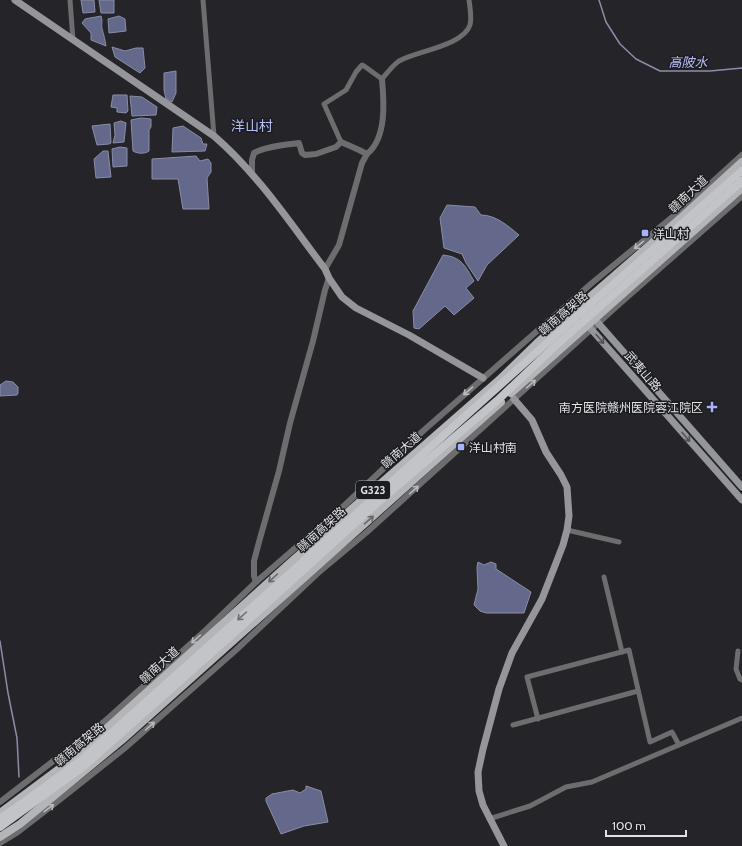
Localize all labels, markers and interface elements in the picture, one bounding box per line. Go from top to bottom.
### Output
water label: 高陂水 [668,54,708,70]
district label: 洋山村 [231,117,273,135]
street label: 赣南大道 [665,172,711,216]
place label: 洋山村 [653,226,690,241]
marker: 洋山村 [640,228,650,238]
one-way arrow [633,240,644,249]
street label: 赣南高架路 [535,288,591,338]
one-way arrow [596,334,605,345]
street label: 武夷山路 [622,348,664,394]
one-way arrow [526,379,536,388]
one-way arrow [463,387,473,396]
place label: 南方医院赣州医院蓉江院区 [559,400,703,415]
marker: 南方医院赣州医院蓉江院区 [706,401,718,413]
street label: 赣南大道 [378,429,424,471]
one-way arrow [682,432,691,442]
place label: 洋山村南 [469,440,517,455]
marker: 洋山村南 [456,442,466,452]
road number: G323 [356,481,390,499]
one-way arrow [408,485,419,494]
street label: 赣南高架路 [294,503,348,555]
one-way arrow [364,515,375,524]
one-way arrow [268,573,278,583]
one-way arrow [237,611,247,621]
one-way arrow [191,634,201,644]
street label: 赣南大道 [136,643,182,687]
street label: 赣南高架路 [51,719,107,769]
one-way arrow [145,721,155,730]
one-way arrow [44,804,55,812]
scale bar [606,812,686,838]
text: 100 m [612,818,646,833]

